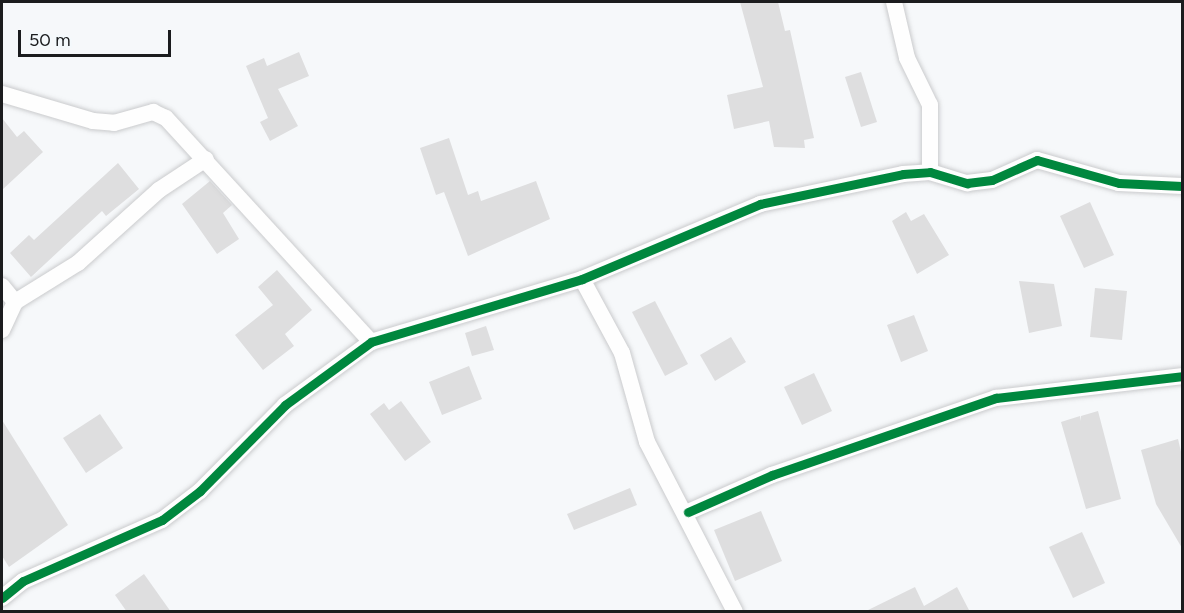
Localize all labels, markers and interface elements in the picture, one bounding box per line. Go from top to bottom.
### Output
scale bar [21,18,174,56]
text: 50 m [29,29,71,51]

